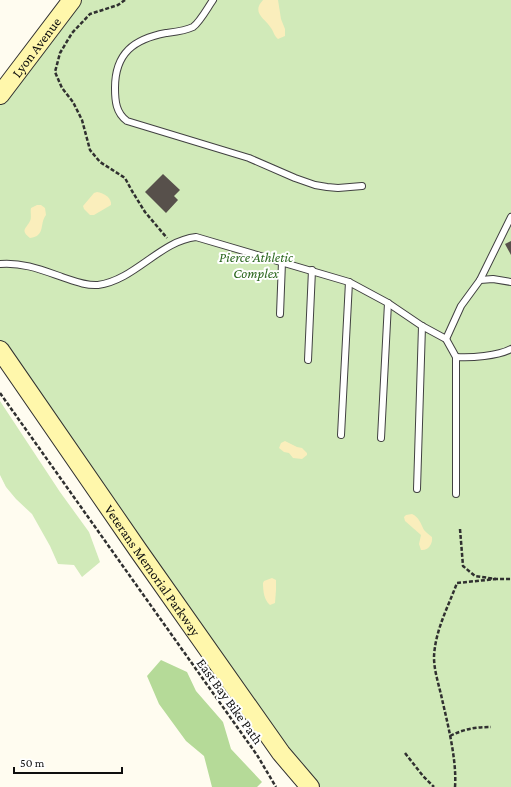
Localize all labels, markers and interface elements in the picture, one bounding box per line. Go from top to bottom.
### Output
street label: Lyon Avenue [8,14,64,80]
park label: Pierce Athletic Complex [219,249,294,281]
street label: Veterans Memorial Parkway [101,502,204,639]
street label: East Bay Bike Path [194,655,267,747]
scale bar [14,749,122,775]
text: 50 m [20,756,45,770]

